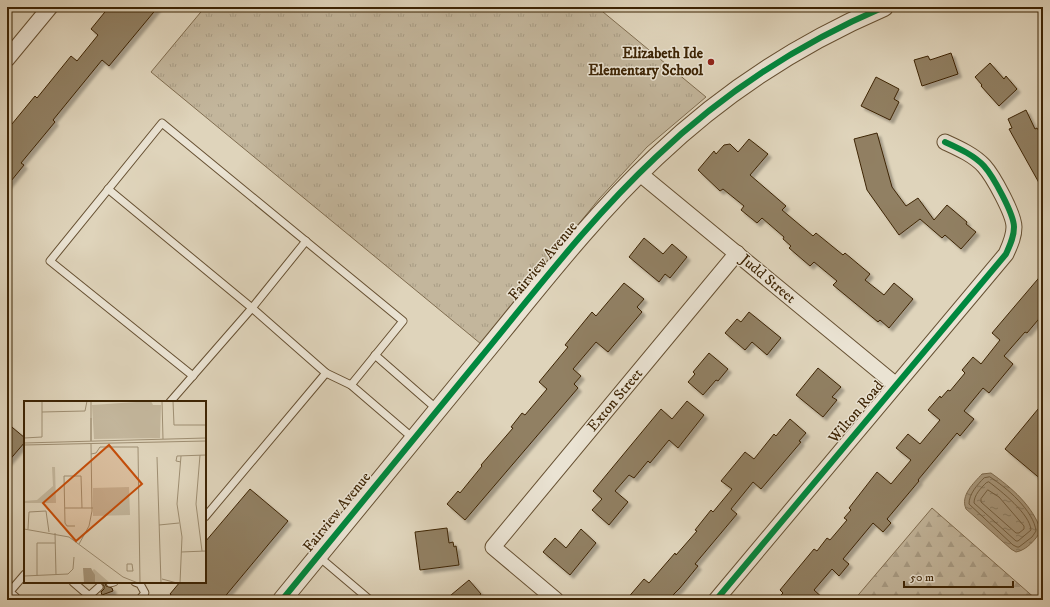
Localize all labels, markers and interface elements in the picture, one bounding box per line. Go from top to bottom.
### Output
place label: Elizabeth Ide Elementary School [588,44,704,80]
marker: Elizabeth Ide Elementary School [706,57,716,67]
street label: Fairview Avenue [504,218,582,304]
street label: Judd Street [735,249,800,308]
street label: Exton Street [583,364,647,435]
street label: Wilton Road [824,376,888,448]
inset map [24,401,206,583]
street label: Fairview Avenue [299,468,375,556]
scale bar [904,563,1013,589]
text: 50 m [910,570,934,585]

